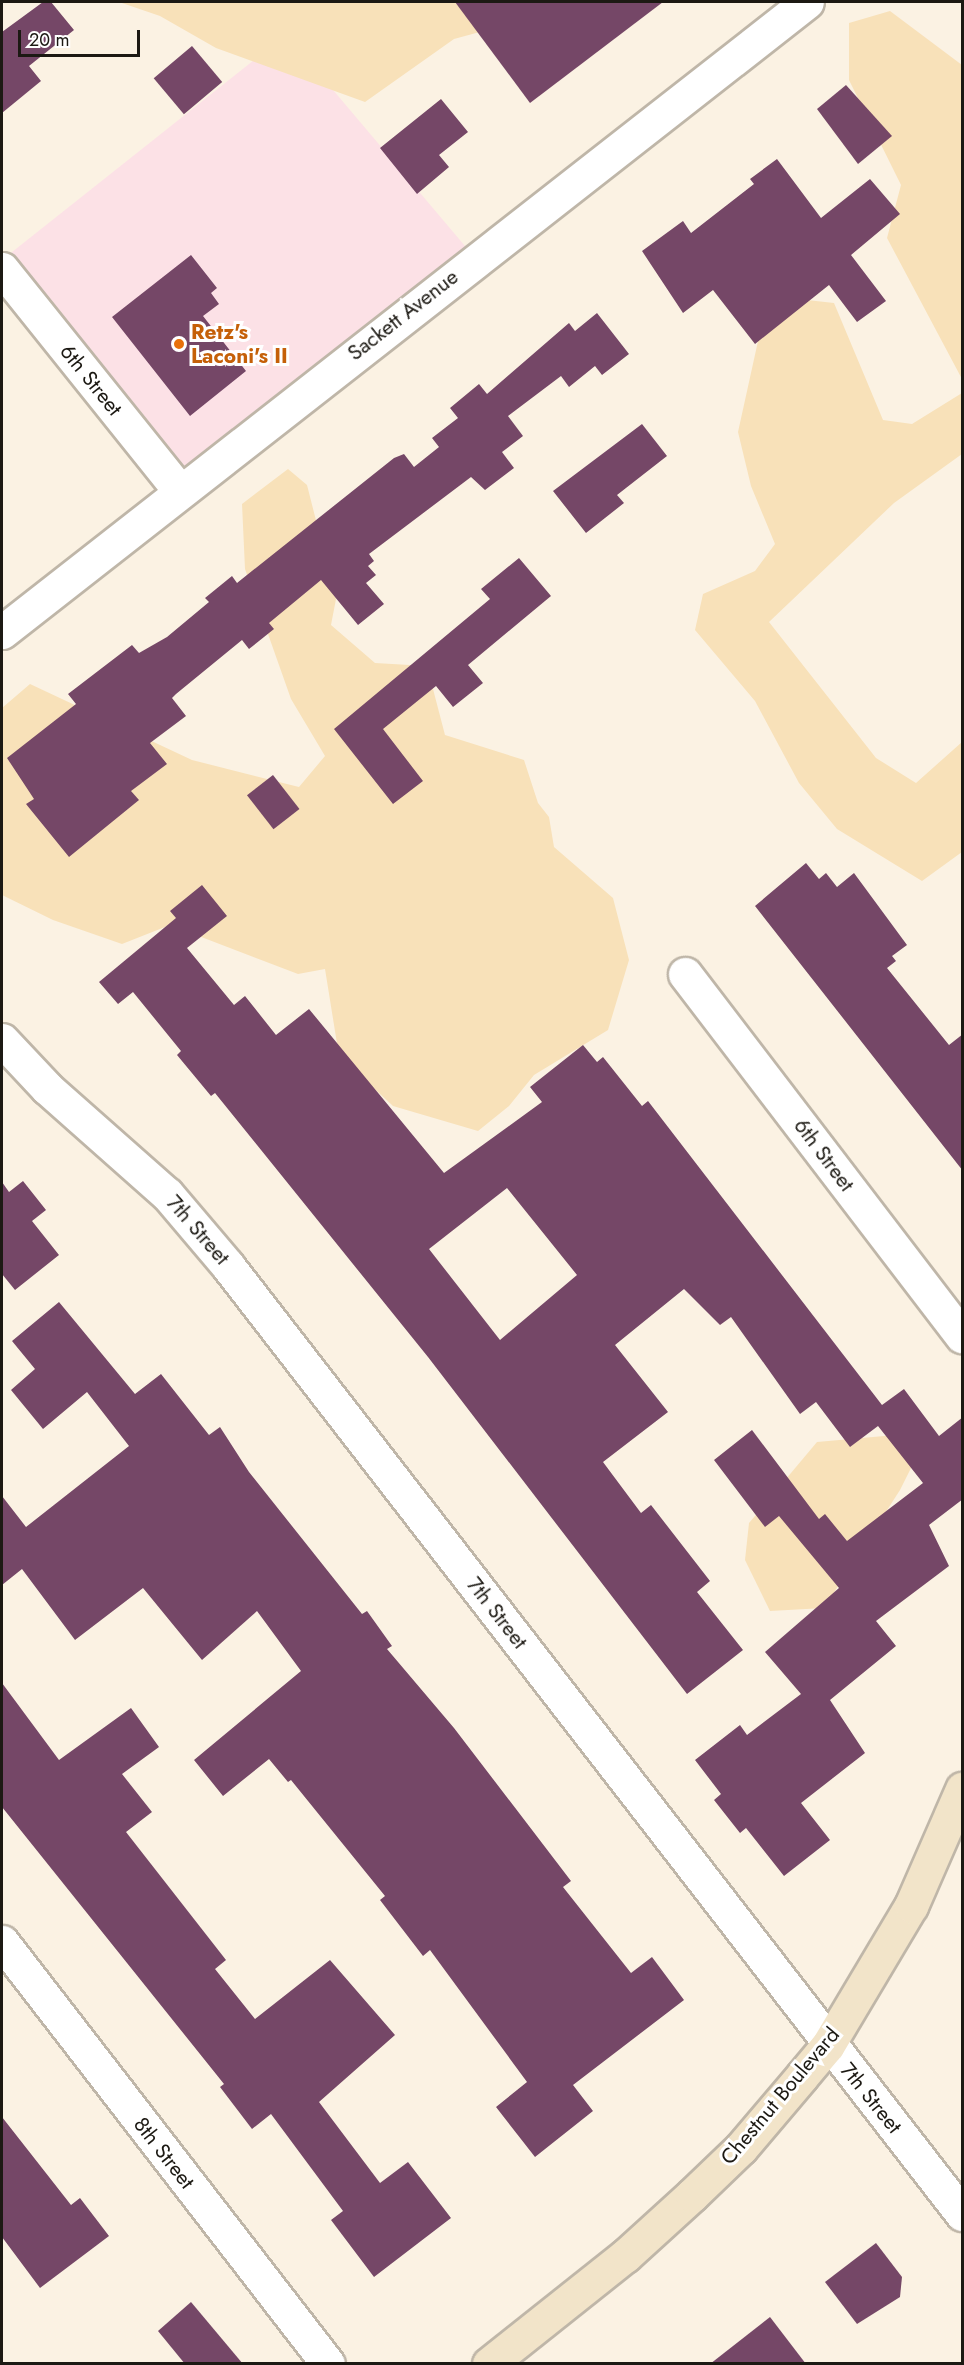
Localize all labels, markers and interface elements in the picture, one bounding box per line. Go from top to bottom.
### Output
scale bar [21,18,142,56]
text: 20 m [29,27,69,53]
street label: Sackett Avenue [343,264,463,366]
place label: Retz's Laconi's II [191,319,288,369]
marker: Retz's Laconi's II [172,337,186,351]
street label: 6th Street [55,339,127,421]
street label: 6th Street [788,1114,860,1196]
street label: 7th Street [161,1190,235,1270]
street label: 7th Street [461,1572,533,1654]
street label: Chestnut Boulevard [715,2022,845,2170]
street label: 7th Street [835,2058,907,2138]
street label: 8th Street [128,2112,200,2194]

